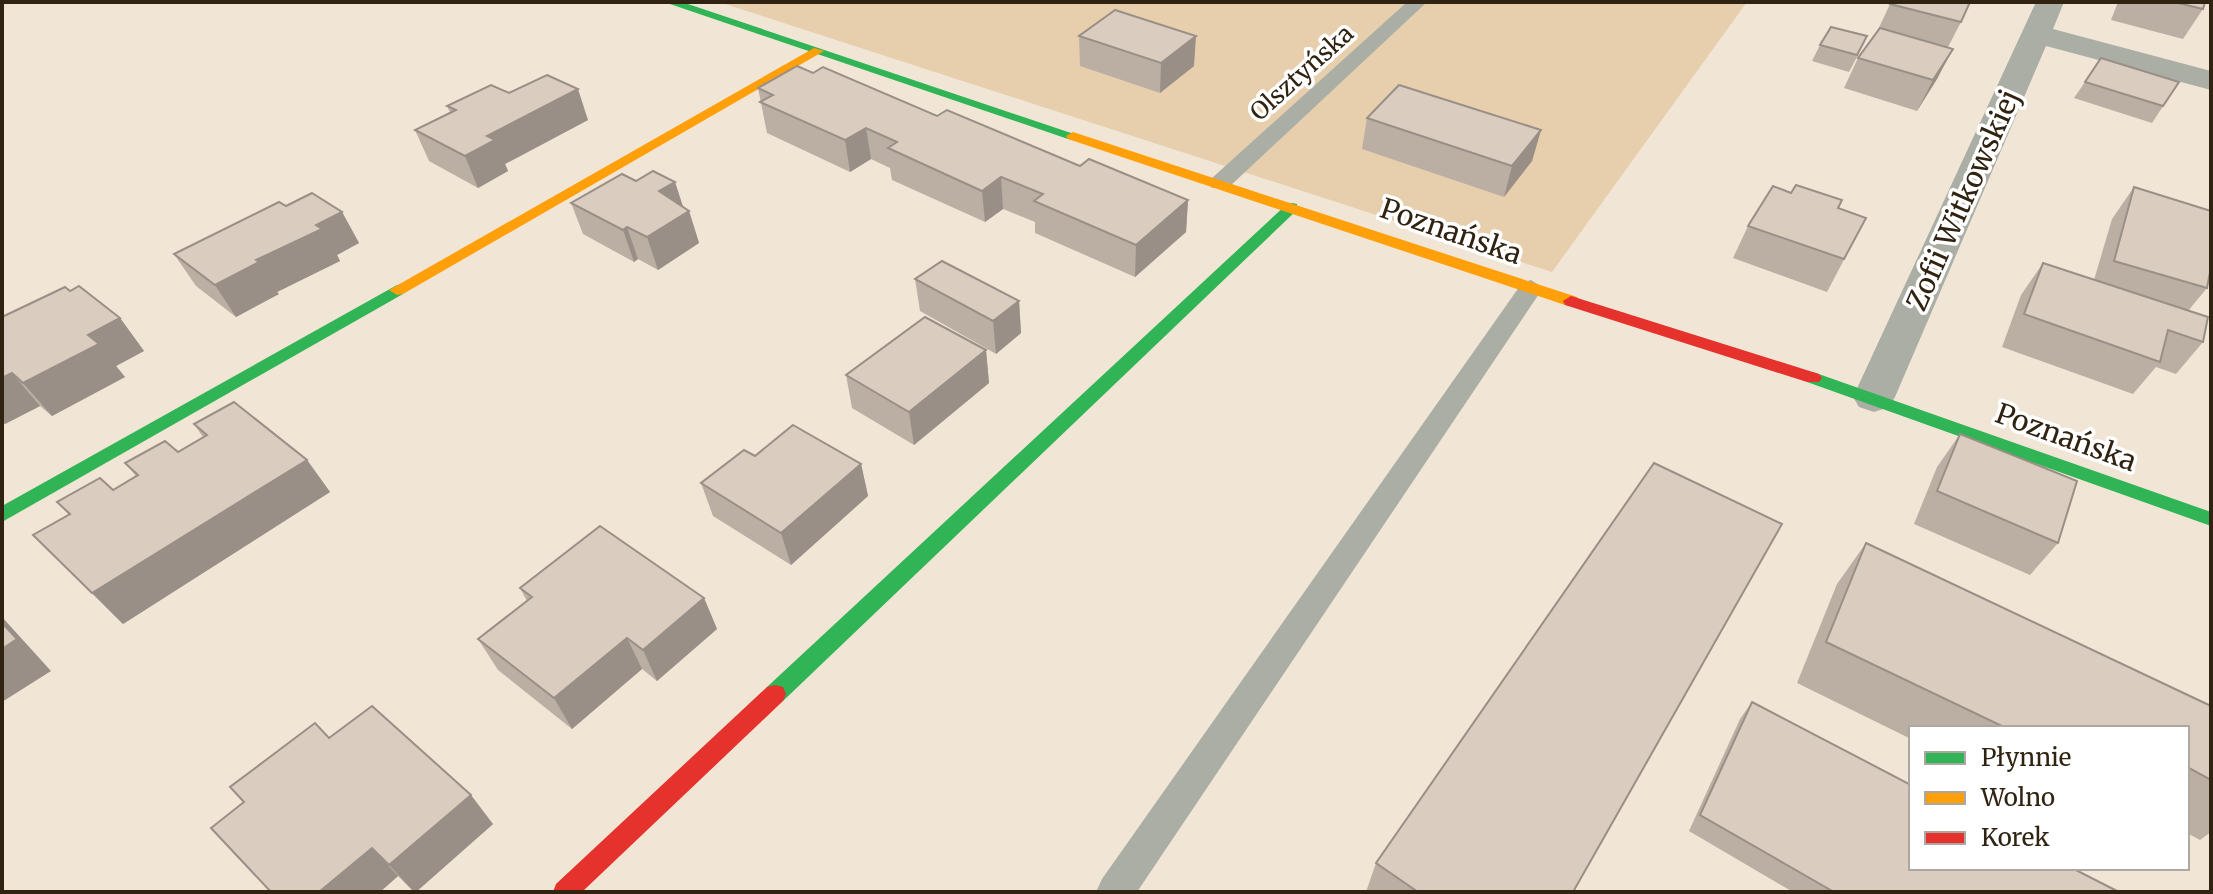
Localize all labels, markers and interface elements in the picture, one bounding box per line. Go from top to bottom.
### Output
street label: Olsztyńska [1244,18,1360,127]
street label: Zofii Witkowskiej [1898,84,2028,316]
street label: Poznańska [1376,190,1526,272]
street label: Poznańska [1991,395,2141,479]
legend [1909,726,2189,870]
text: Płynnie [1981,742,2071,773]
text: Wolno [1980,782,2055,813]
text: Korek [1981,822,2050,853]

